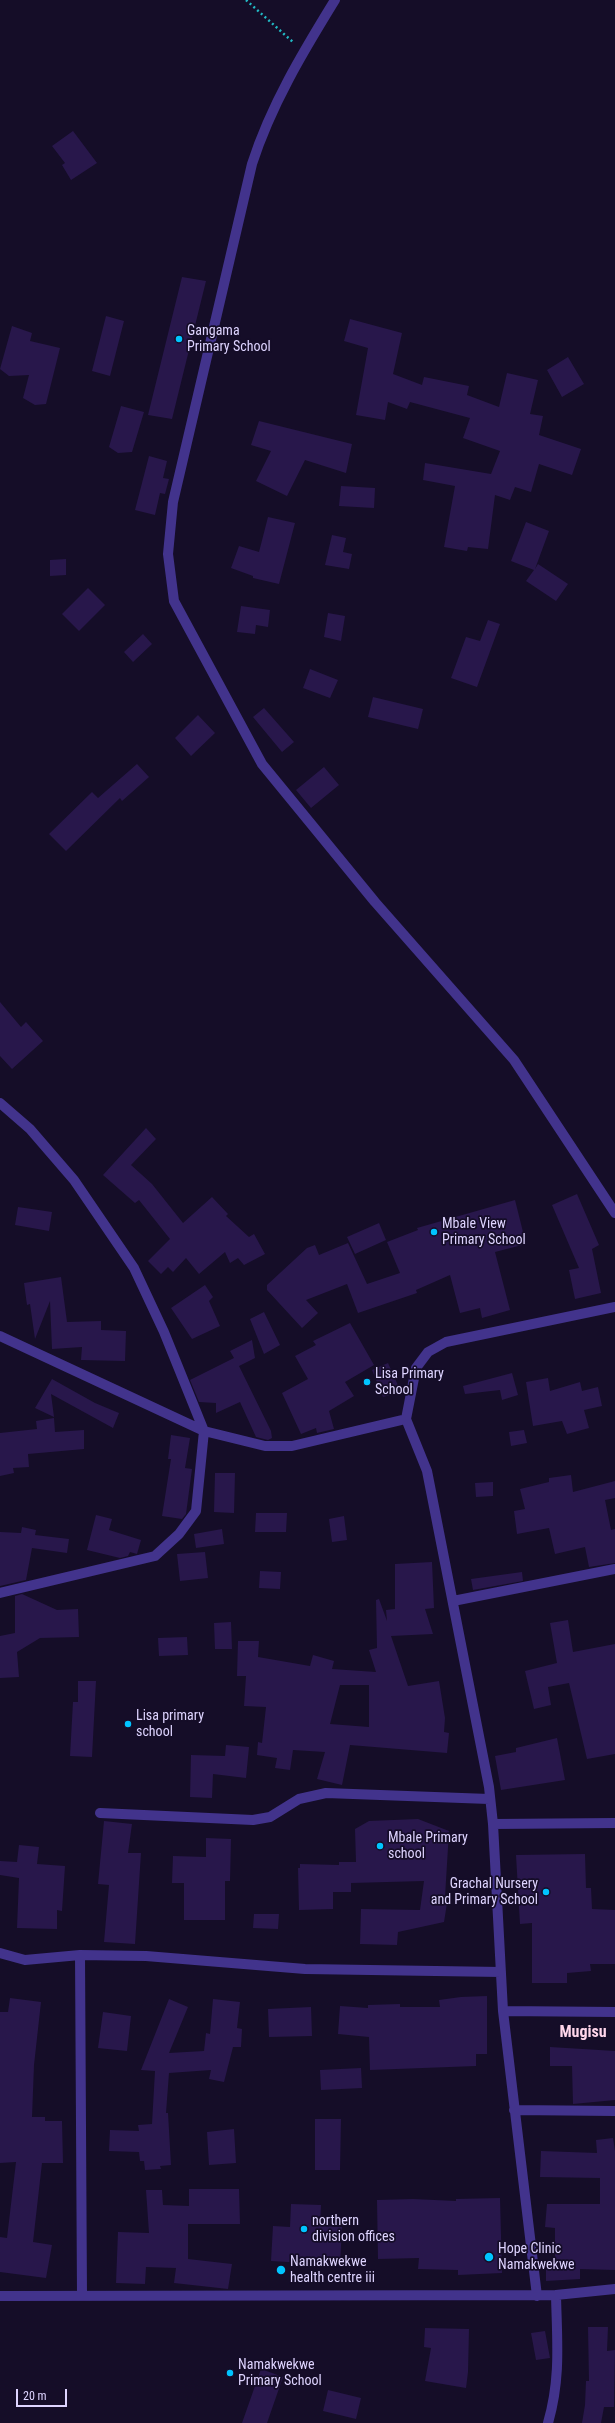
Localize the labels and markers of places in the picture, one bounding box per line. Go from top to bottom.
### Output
place label: Gangama Primary School [187,323,271,356]
marker: Gangama Primary School [174,334,184,344]
place label: Mbale View Primary School [442,1216,526,1248]
marker: Mbale View Primary School [429,1227,439,1237]
place label: Lisa Primary School [375,1366,444,1398]
marker: Lisa Primary School [362,1377,372,1387]
place label: Lisa primary school [136,1708,204,1740]
marker: Lisa primary school [123,1719,133,1729]
place label: Mbale Primary school [388,1830,468,1862]
marker: Mbale Primary school [375,1841,385,1851]
place label: Grachal Nursery and Primary School [431,1876,538,1908]
marker: Grachal Nursery and Primary School [541,1887,551,1897]
place label: northern division offices [312,2213,395,2246]
marker: northern division offices [299,2224,309,2234]
place label: Hope Clinic Namakwekwe [498,2241,575,2274]
marker: Hope Clinic Namakwekwe [483,2251,495,2263]
place label: Namakwekwe health centre iii [290,2254,375,2286]
marker: Namakwekwe health centre iii [275,2264,287,2276]
place label: Namakwekwe Primary School [238,2357,322,2390]
marker: Namakwekwe Primary School [225,2368,235,2378]

